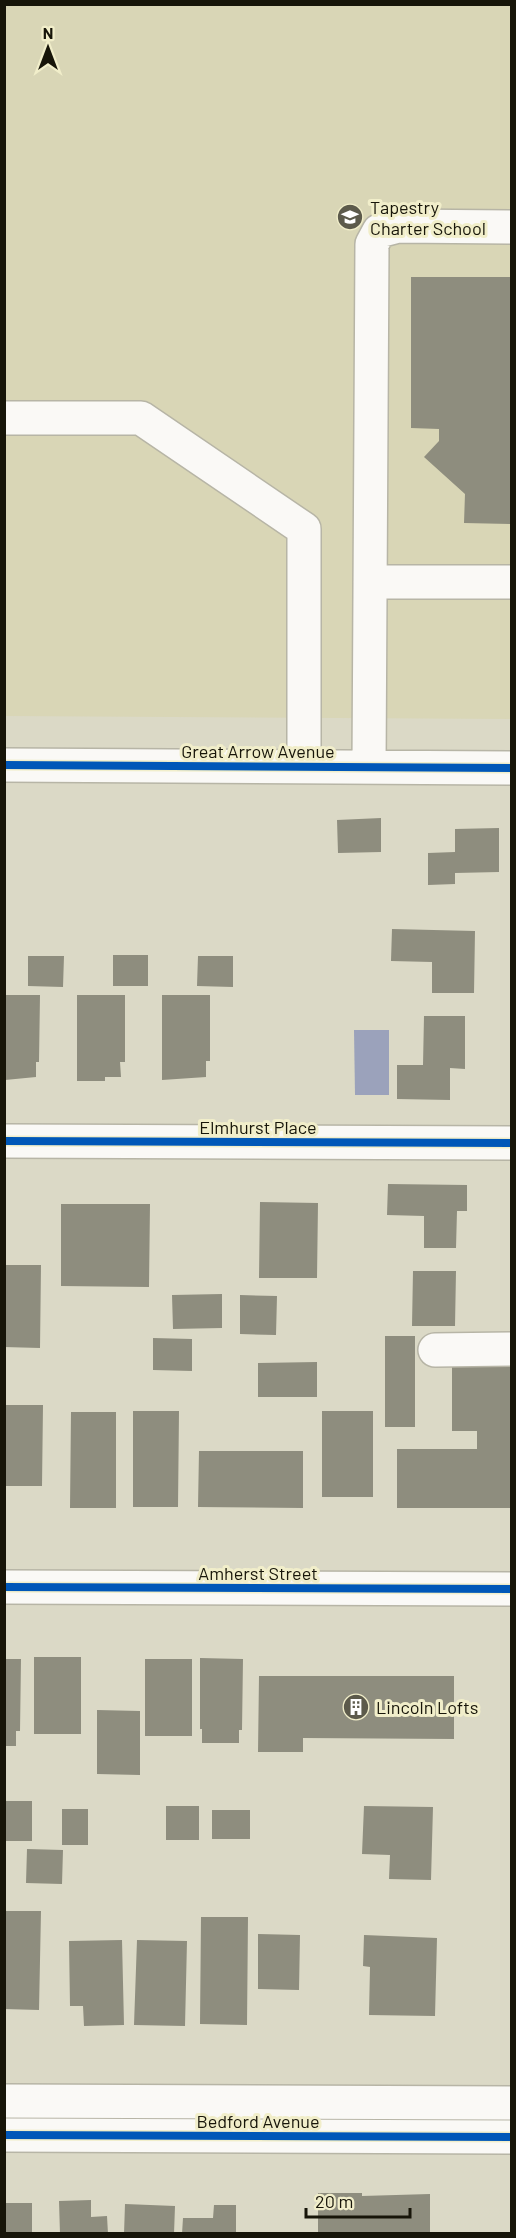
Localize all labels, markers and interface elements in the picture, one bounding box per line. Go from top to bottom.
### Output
north arrow [18,18,78,78]
text: N [43,23,53,42]
place label: Tapestry Charter School [370,196,486,239]
school or university icon: Tapestry Charter School [335,202,365,232]
street label: Great Arrow Avenue [181,740,335,762]
street label: Elmhurst Place [199,1116,317,1138]
street label: Amherst Street [198,1562,318,1584]
building icon: Lincoln Lofts [341,1692,371,1722]
place label: Lincoln Lofts [376,1696,479,1718]
street label: Bedford Avenue [196,2110,320,2132]
scale bar [306,2181,410,2219]
text: 20 m [315,2190,353,2212]

